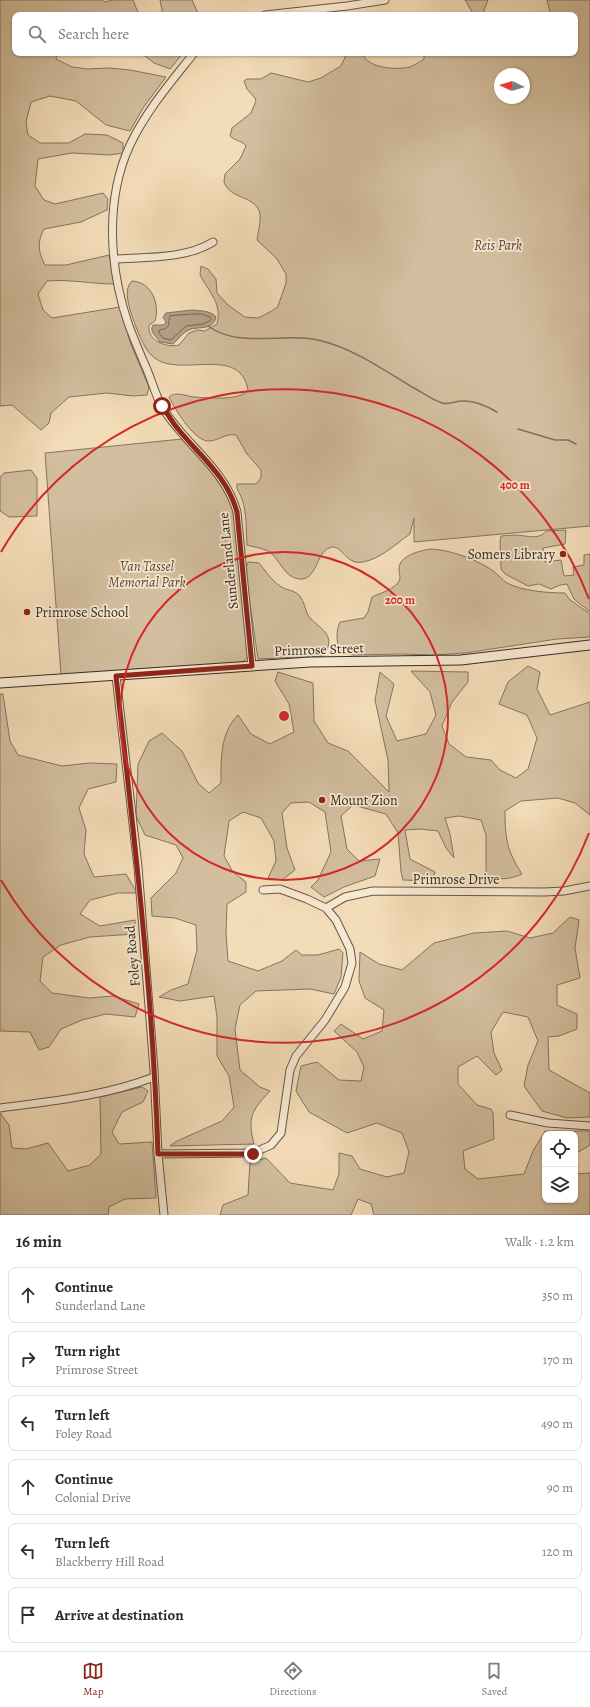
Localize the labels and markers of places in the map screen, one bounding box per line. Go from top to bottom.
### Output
place label: Somers Library [467,545,556,564]
marker: Somers Library [558,549,568,559]
place label: Primrose School [35,603,129,622]
marker: Primrose School [22,607,32,617]
centre of rings [277,709,291,723]
place label: Mount Zion [330,791,398,810]
marker: Mount Zion [317,795,327,805]

